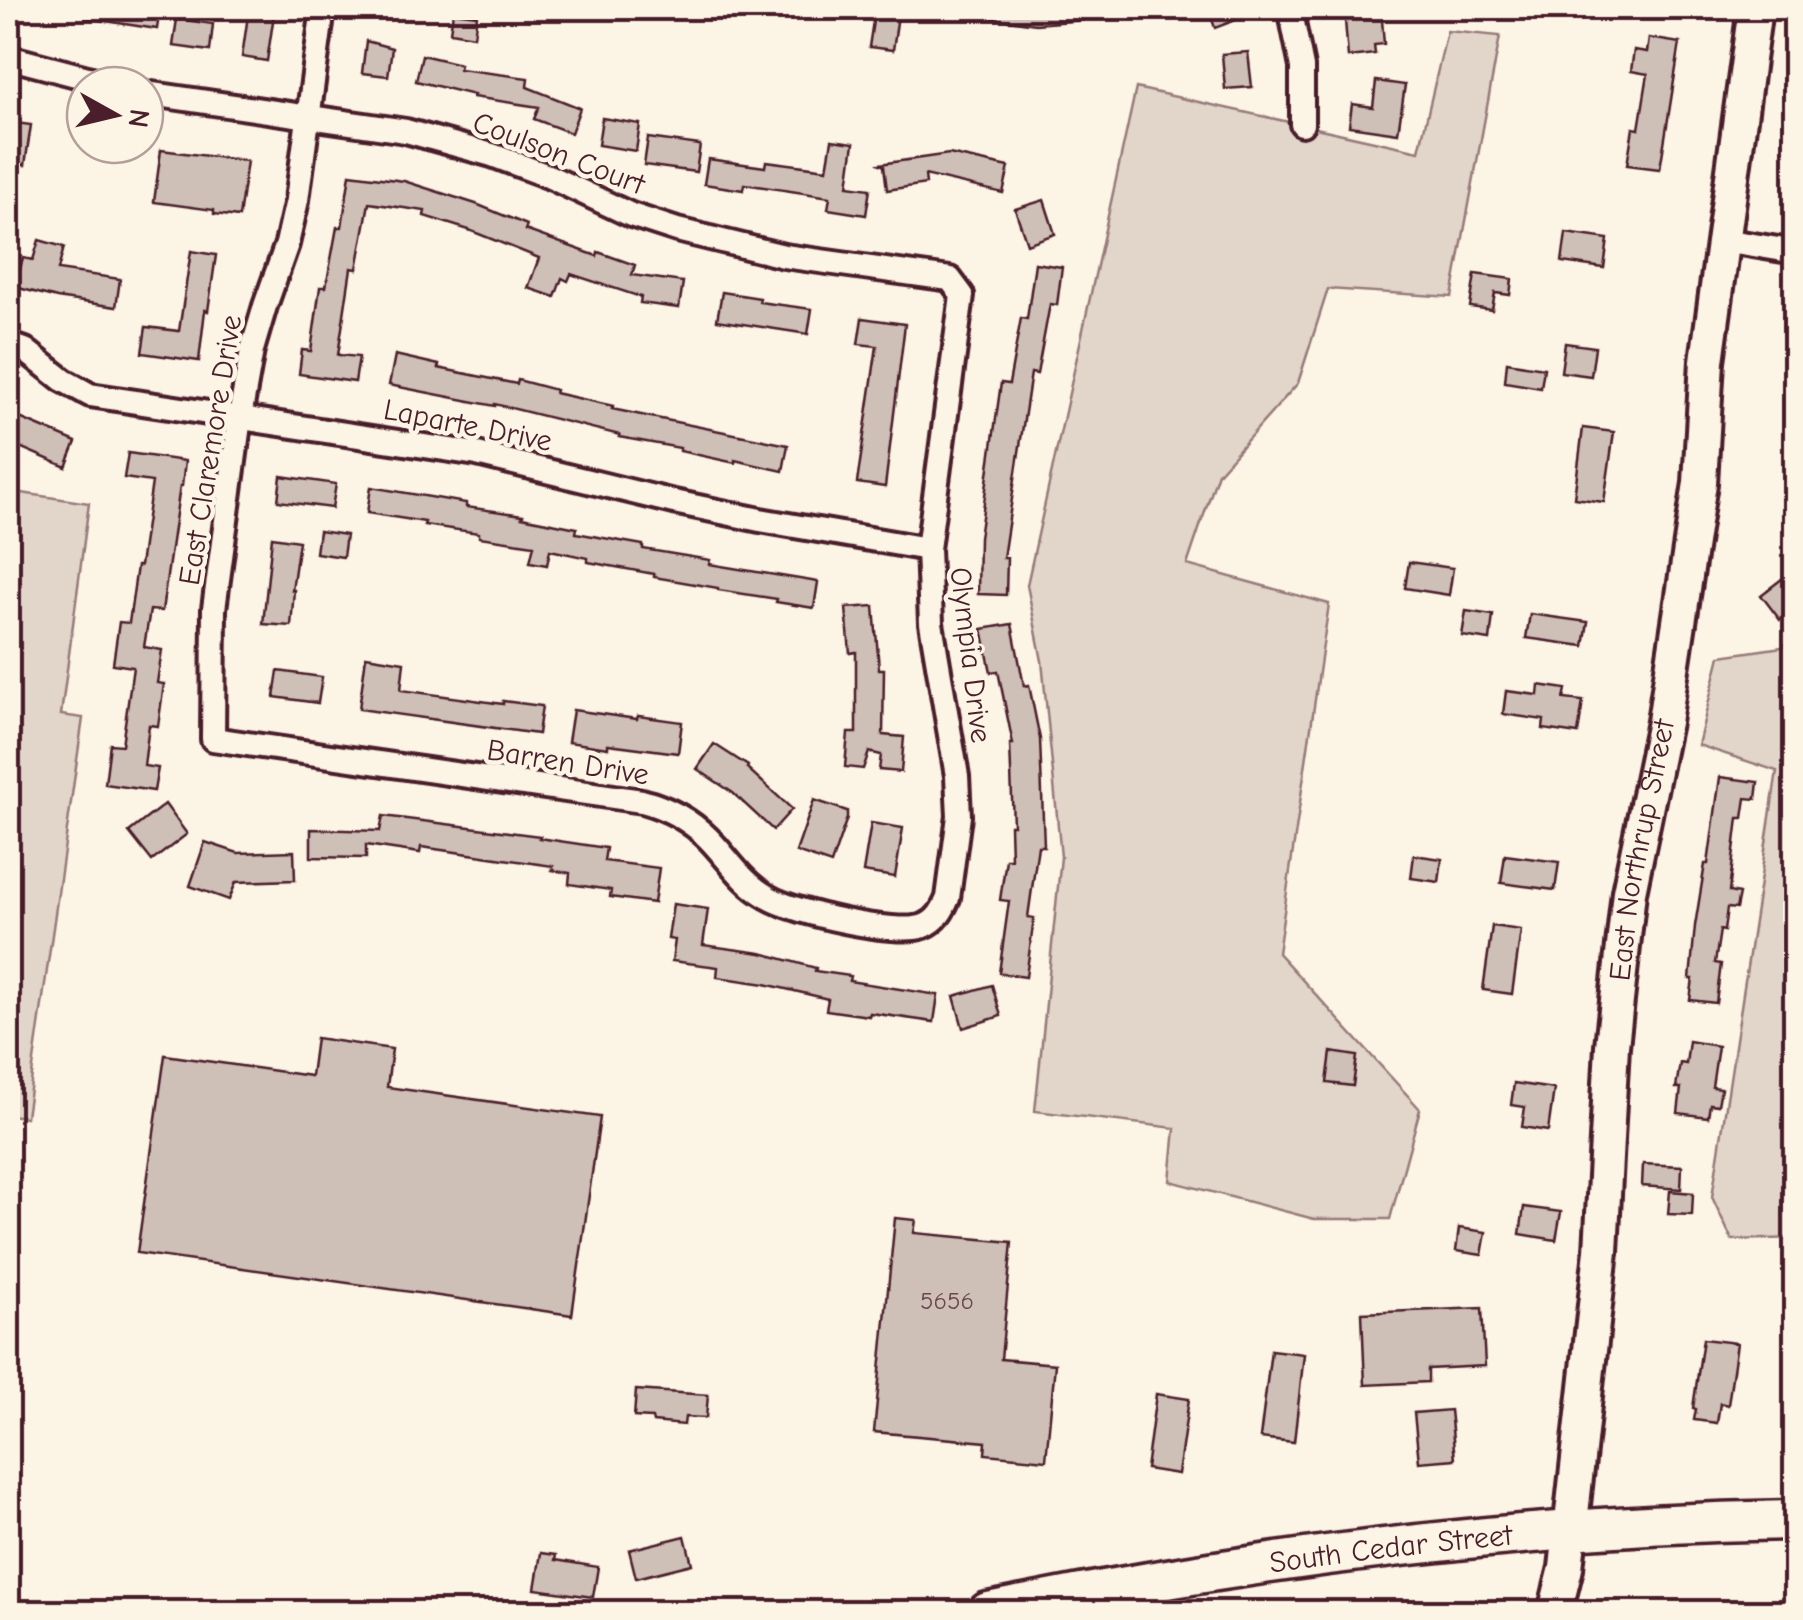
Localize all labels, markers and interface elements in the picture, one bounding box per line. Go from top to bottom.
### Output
north arrow [65,65,165,165]
street label: Coulson Court [468,105,651,203]
text: N [122,107,156,130]
street label: East Claremore Drive [172,312,249,588]
street label: Laparte Drive [381,392,555,459]
street label: Olympia Drive [942,565,999,745]
street label: East Northrup Street [1602,715,1682,983]
street label: Barren Drive [484,732,651,793]
house number: 5656 [920,1286,974,1315]
street label: South Cedar Street [1267,1518,1515,1581]

